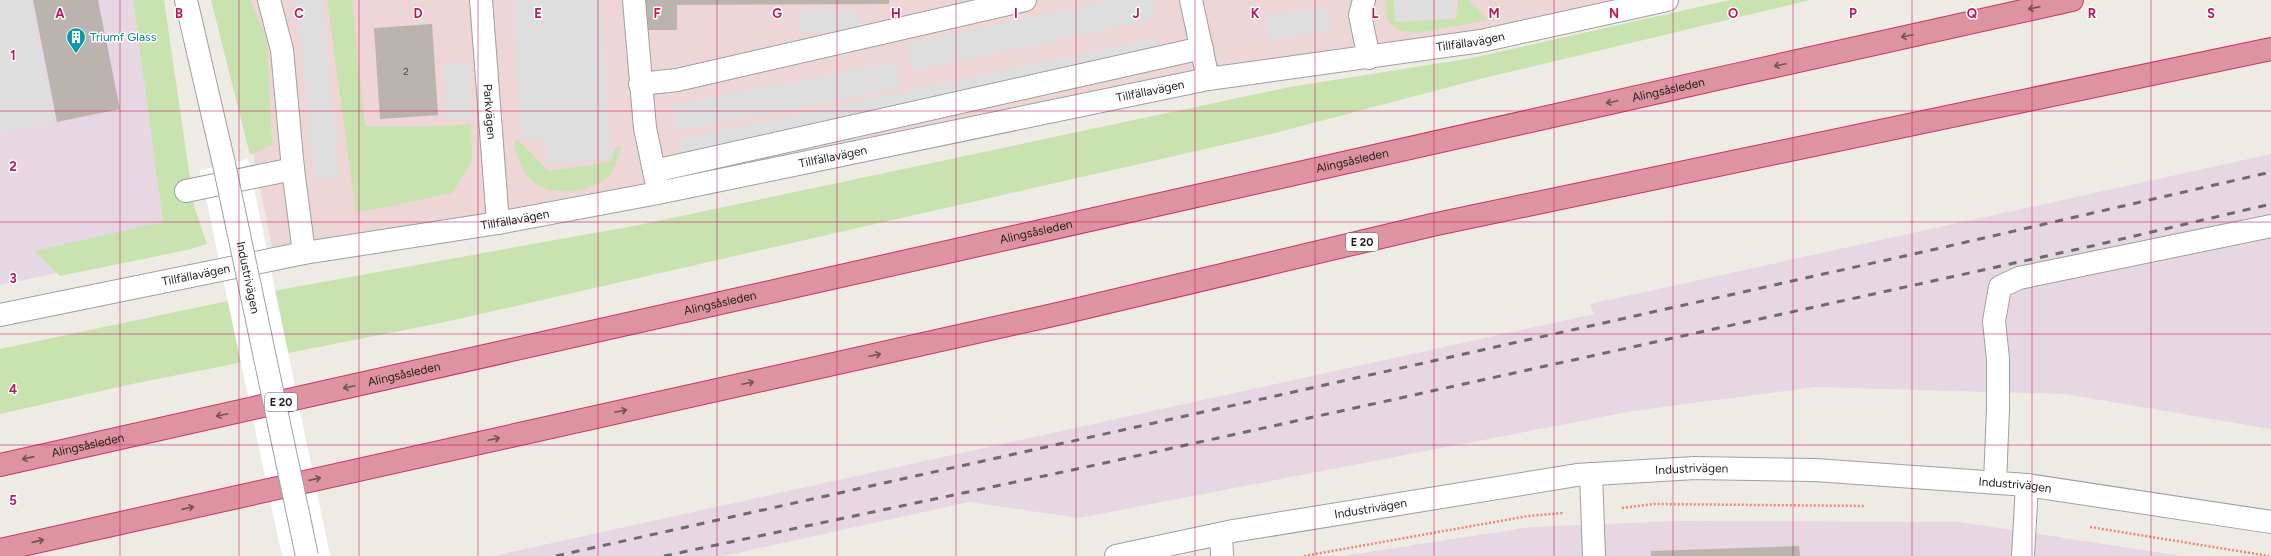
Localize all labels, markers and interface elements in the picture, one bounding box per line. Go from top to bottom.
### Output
one-way arrow [2028,5,2041,13]
text: A [55,6,65,21]
text: B [175,6,183,21]
text: C [294,6,304,21]
text: D [413,6,423,21]
text: E [534,6,542,21]
text: F [653,6,661,21]
text: G [772,6,782,21]
text: H [891,6,901,21]
text: I [1014,6,1018,21]
text: J [1132,6,1140,21]
text: K [1251,6,1260,21]
text: L [1372,6,1379,21]
text: M [1488,6,1500,21]
text: N [1609,6,1619,21]
text: O [1728,6,1738,21]
text: P [1849,6,1857,21]
text: Q [1967,6,1977,21]
text: R [2088,6,2097,21]
text: S [2207,6,2215,21]
building icon: Triumf Glass [65,26,87,54]
street label: Tillfällavägen [1435,29,1506,54]
place label: Triumf Glass [90,30,157,44]
one-way arrow [1901,33,1914,41]
text: 1 [10,48,16,63]
one-way arrow [1774,61,1787,69]
house number: 2 [403,65,409,78]
street label: Alingsåsleden [1631,75,1706,105]
street label: Tillfällavägen [1115,77,1186,105]
street label: Parkvägen [480,83,499,140]
one-way arrow [1606,98,1619,106]
street label: Tillfällavägen [798,143,869,171]
street label: Alingsåsleden [1314,146,1390,176]
text: 2 [9,159,17,174]
street label: Tillfällavägen [480,206,551,233]
street label: Alingsåsleden [998,217,1074,247]
road number: E 20 [1346,233,1378,251]
street label: Industrivägen [234,240,263,315]
street label: Tillfällavägen [161,261,232,289]
text: 3 [9,271,17,286]
street label: Alingsåsleden [682,288,758,318]
one-way arrow [868,350,881,358]
street label: Alingsåsleden [366,359,442,389]
one-way arrow [741,378,754,386]
text: 4 [9,382,17,397]
one-way arrow [343,384,356,392]
road number: E 20 [265,393,297,411]
one-way arrow [614,406,627,414]
one-way arrow [216,412,229,420]
street label: Alingsåsleden [50,430,126,460]
one-way arrow [487,435,500,443]
one-way arrow [22,455,35,463]
street label: Industrivägen [1655,461,1729,477]
one-way arrow [308,475,321,482]
street label: Industrivägen [1978,475,2053,496]
text: 5 [9,493,17,508]
street label: Industrivägen [1333,496,1408,521]
one-way arrow [182,503,195,511]
one-way arrow [31,537,44,545]

